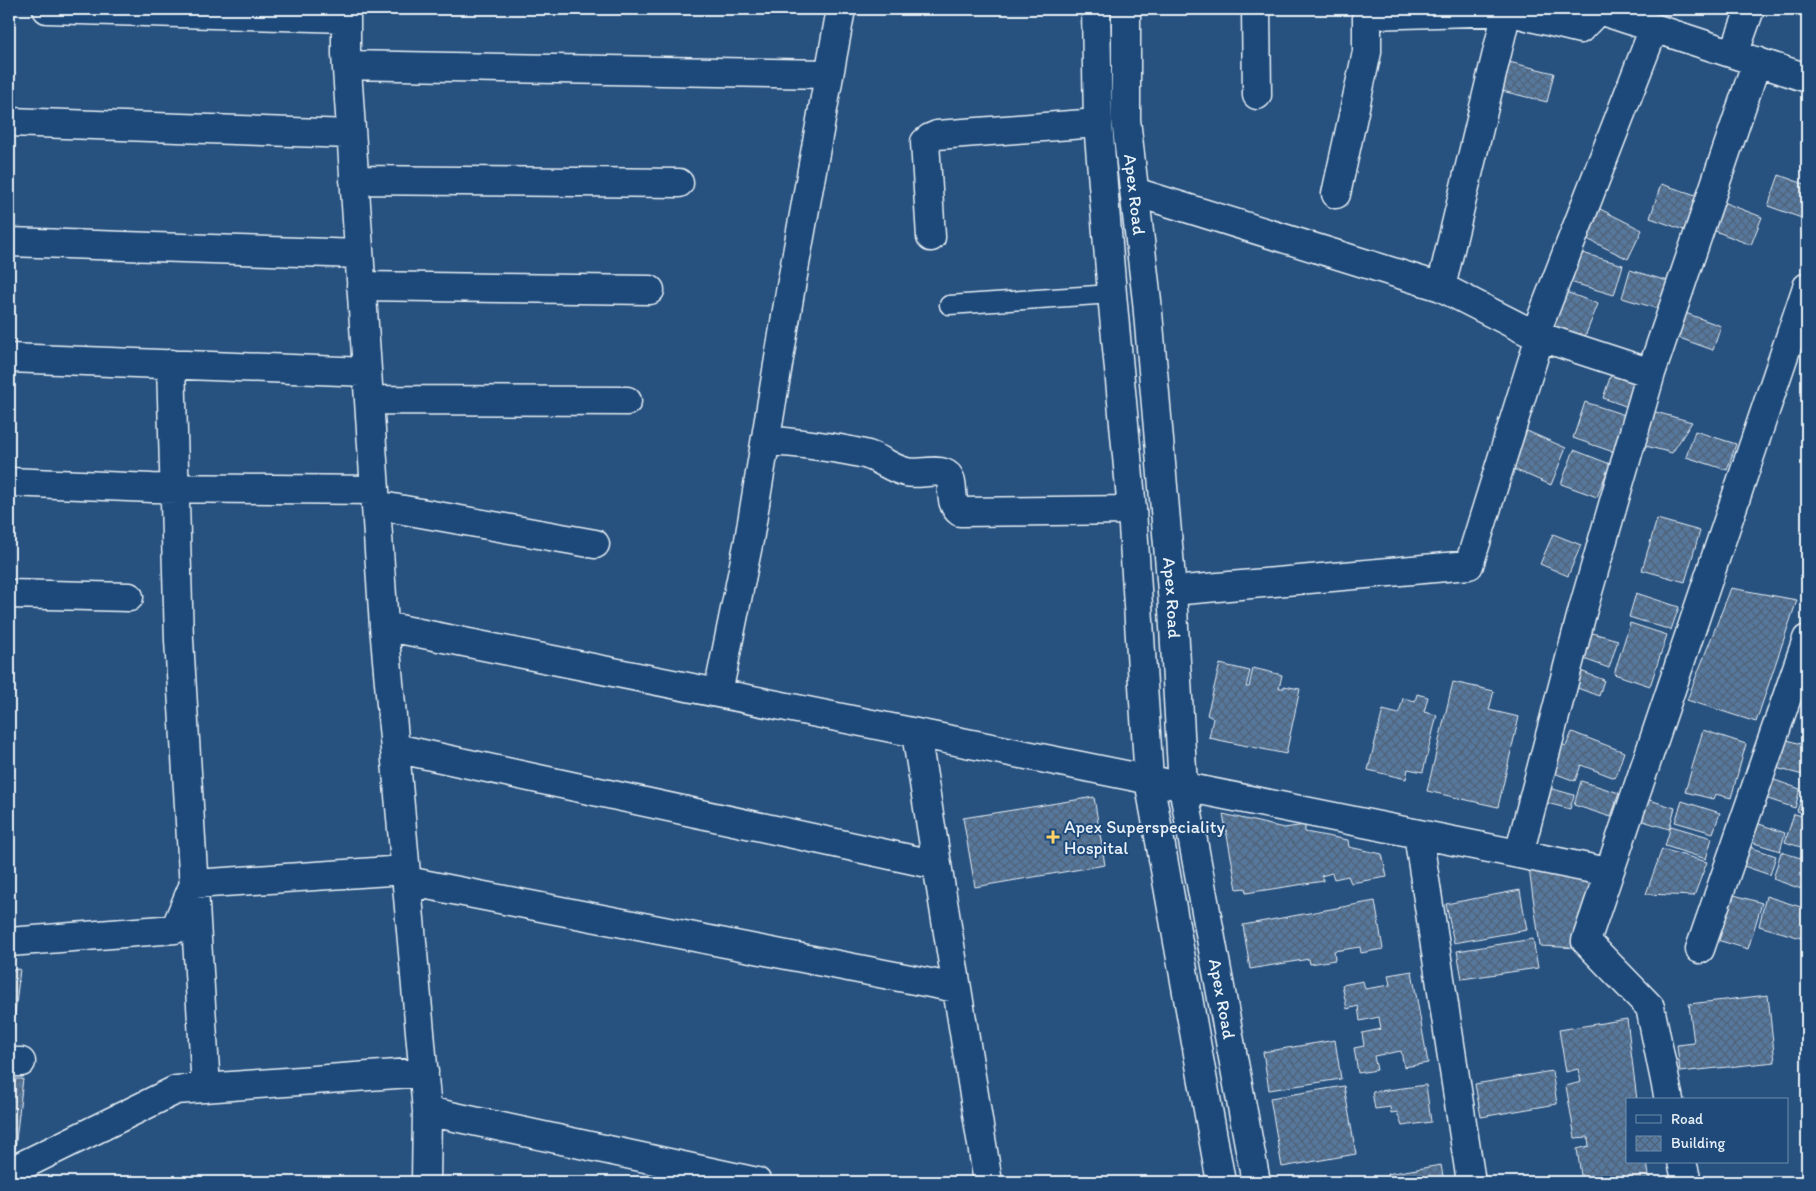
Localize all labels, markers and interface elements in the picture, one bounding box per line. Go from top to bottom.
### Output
street label: Apex Road [1119,153,1150,236]
street label: Apex Road [1158,556,1186,639]
place label: Apex Superspeciality Hospital [1064,816,1225,859]
marker: Apex Superspeciality Hospital [1046,830,1060,844]
street label: Apex Road [1204,957,1240,1041]
legend [1626,1098,1788,1164]
text: Road [1671,1110,1704,1128]
text: Building [1671,1134,1725,1152]

